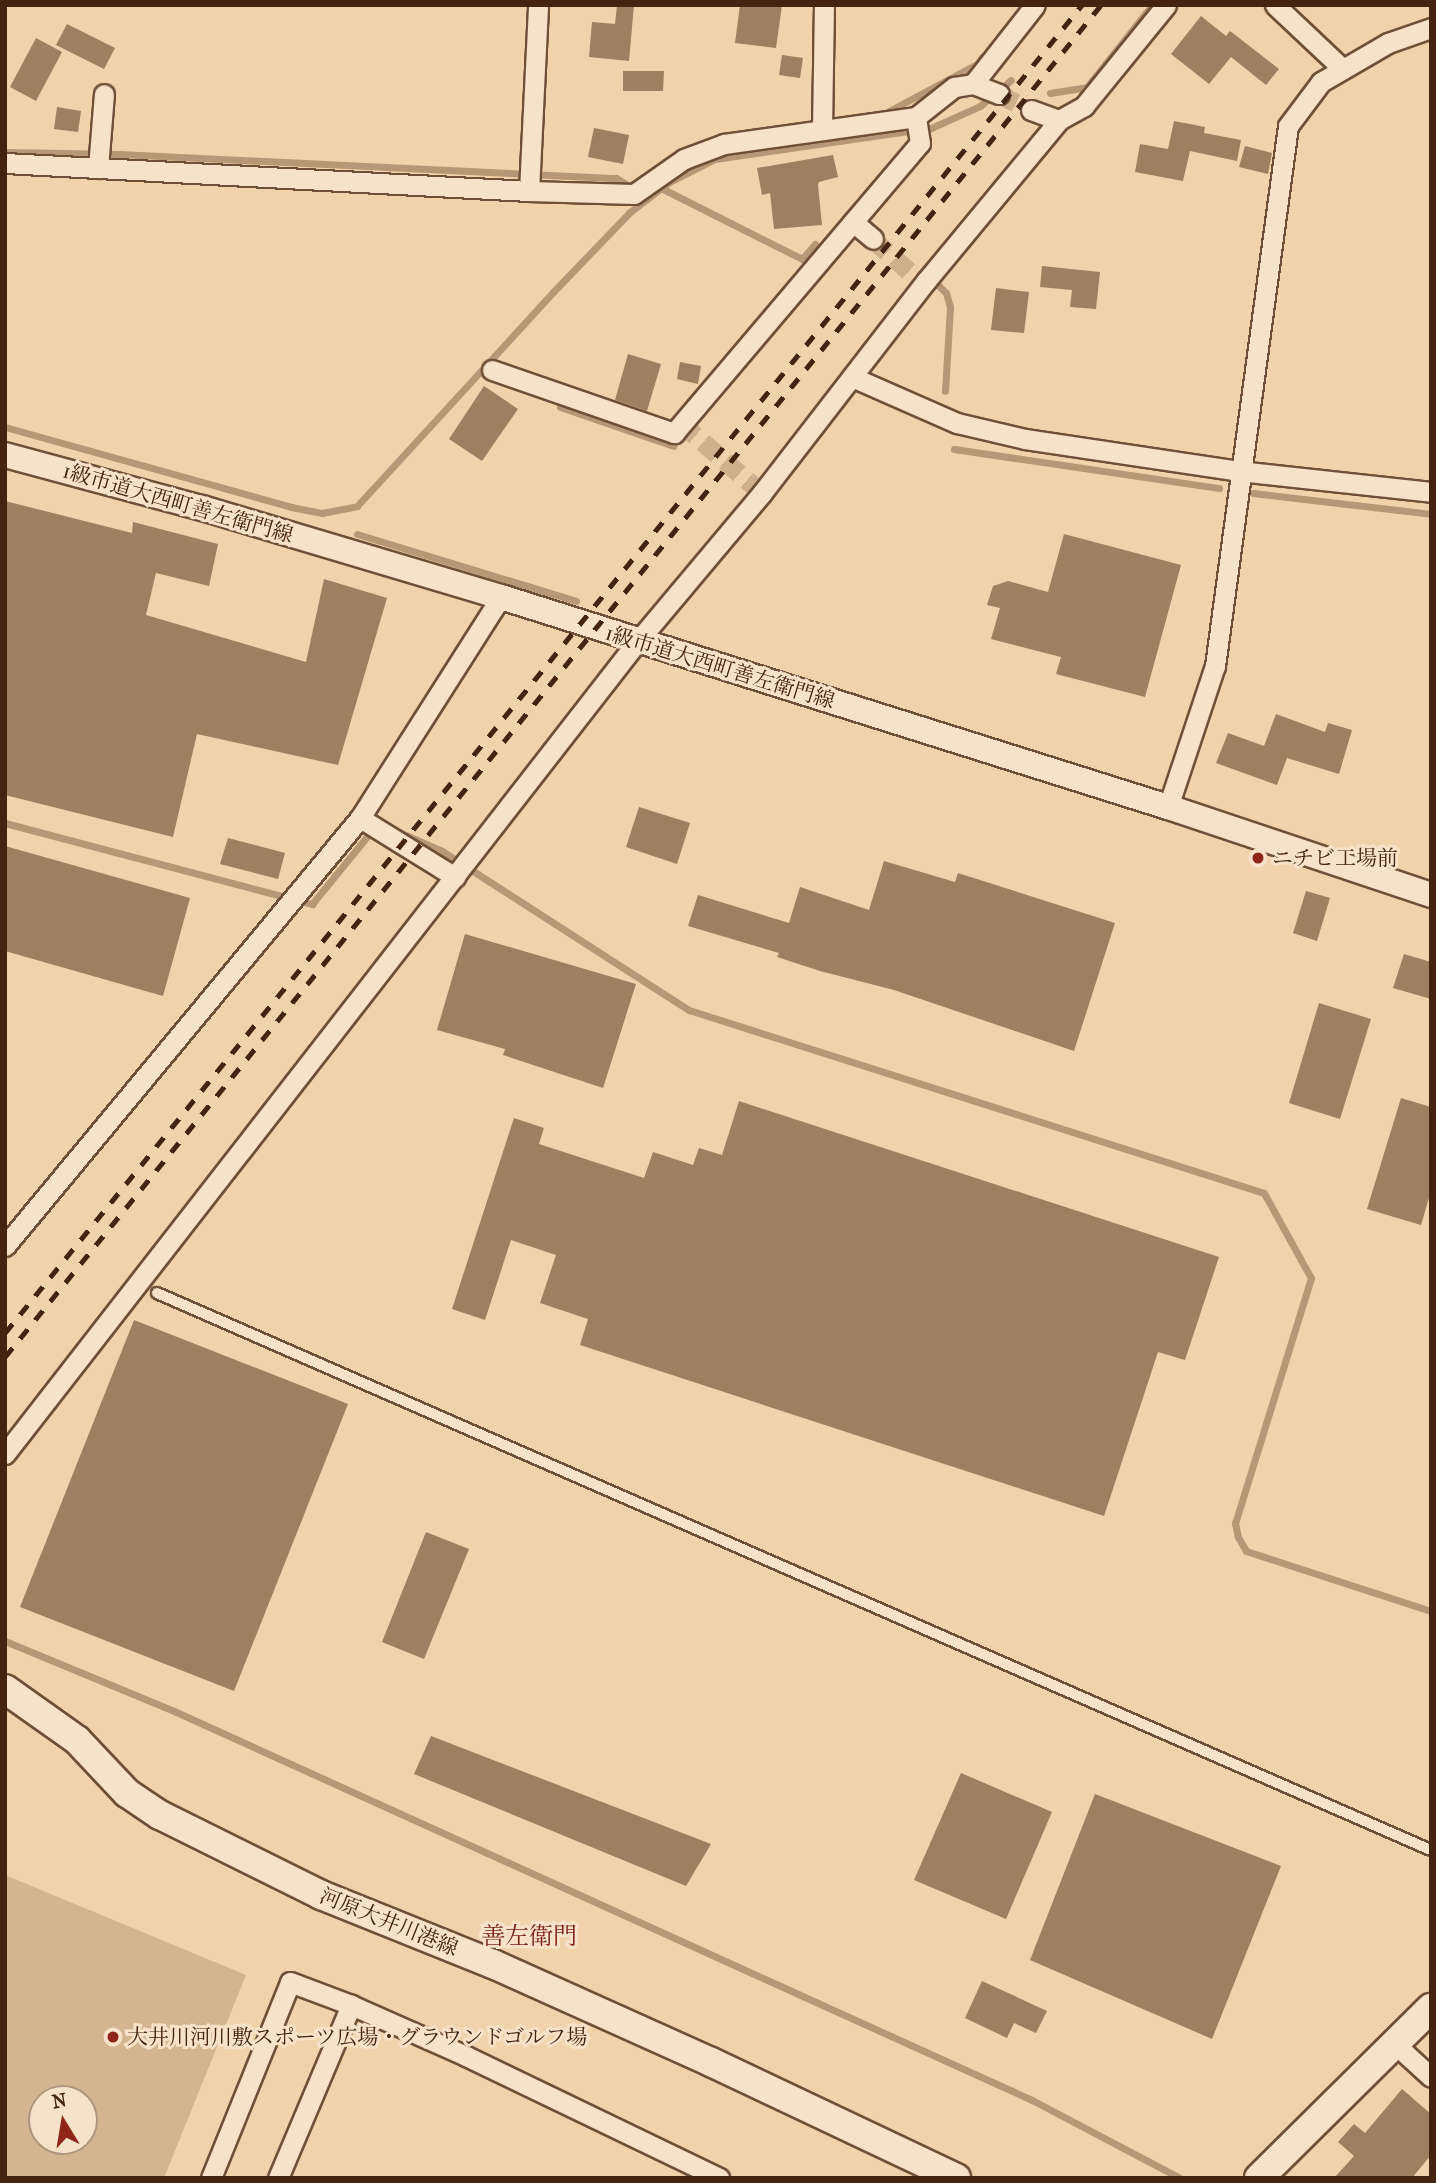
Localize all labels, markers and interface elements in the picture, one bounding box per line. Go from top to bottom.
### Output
street label: 1級市道大西町善左衛門線 [60,458,296,548]
street label: 1級市道大西町善左衛門線 [602,620,838,714]
place label: ニチビ工場前 [1272,845,1398,871]
marker: ニチビ工場前 [1250,850,1266,866]
street label: 河原大井川港線 [316,1883,462,1961]
district label: 善左衛門 [481,1923,577,1951]
place label: 大井川河川敷スポーツ広場・グラウンドゴルフ場 [127,2024,589,2050]
marker: 大井川河川敷スポーツ広場・グラウンドゴルフ場 [105,2029,121,2045]
north arrow [28,2085,98,2155]
text: N [50,2089,69,2114]

